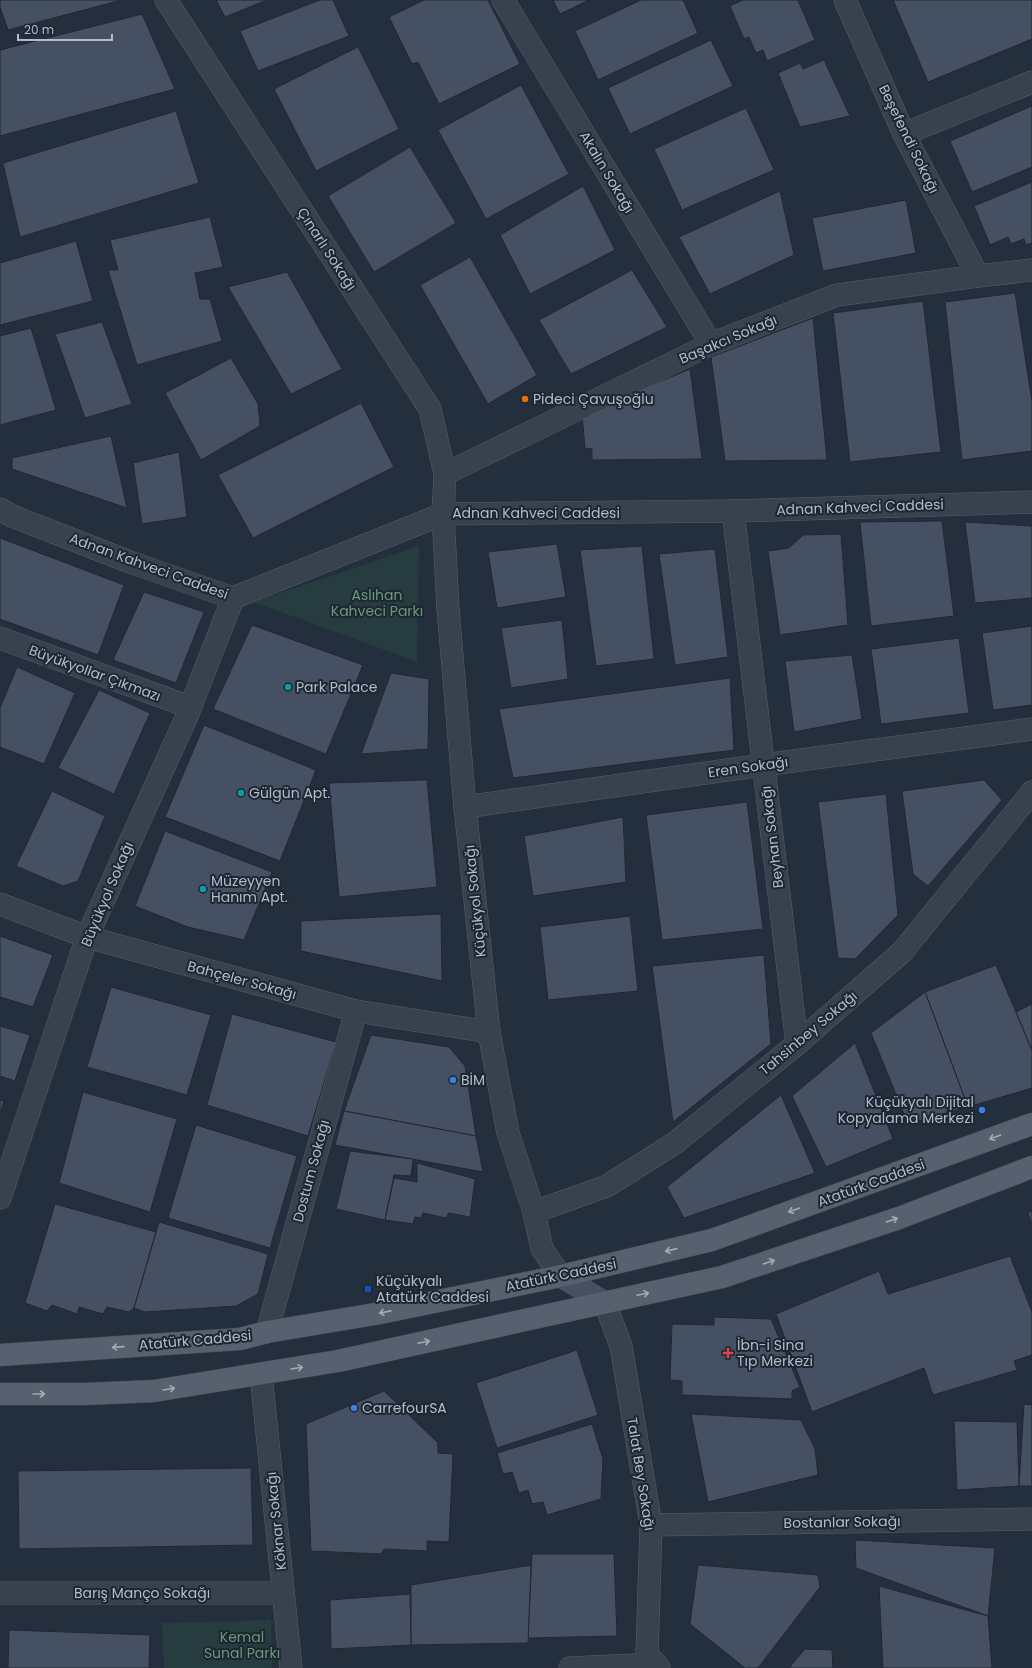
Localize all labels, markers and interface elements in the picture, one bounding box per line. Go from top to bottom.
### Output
scale bar [18,16,112,42]
text: 20 m [24,21,54,38]
street label: Beşefendi Sokağı [874,81,944,197]
street label: Akalın Sokağı [575,127,639,217]
street label: Çınarlı Sokağı [293,204,361,294]
street label: Başakcı Sokağı [676,309,780,369]
place label: Pideci Çavuşoğlu [533,389,654,409]
marker: Pideci Çavuşoğlu [520,394,530,404]
street label: Adnan Kahveci Caddesi [776,494,944,520]
street label: Adnan Kahveci Caddesi [452,503,620,523]
street label: Adnan Kahveci Caddesi [67,528,231,604]
park label: Aslıhan Kahveci Parkı [331,585,423,621]
street label: Büyükyollar Çıkmazı [26,640,164,706]
place label: Park Palace [296,677,378,697]
marker: Park Palace [283,682,293,692]
street label: Eren Sokağı [707,751,789,783]
place label: Gülgün Apt. [249,783,330,803]
street label: Beyhan Sokağı [756,785,788,889]
marker: Gülgün Apt. [236,788,246,798]
street label: Büyükyol Sokağı [76,838,138,950]
street label: Küçükyol Sokağı [459,844,491,958]
place label: Müzeyyen Hanım Apt. [211,871,288,907]
marker: Müzeyyen Hanım Apt. [198,884,208,894]
street label: Bahçeler Sokağı [185,956,299,1004]
street label: Tahsinbey Sokağı [755,986,861,1080]
place label: BİM [461,1070,485,1090]
marker: BİM [448,1075,458,1085]
place label: Küçükyalı Dijital Kopyalama Merkezi [838,1092,974,1128]
marker: Küçükyalı Dijital Kopyalama Merkezi [977,1105,987,1115]
street label: Dostum Sokağı [288,1118,334,1224]
one-way arrow [990,1134,1002,1142]
street label: Atatürk Caddesi [815,1154,927,1212]
one-way arrow [789,1207,801,1215]
one-way arrow [886,1216,899,1223]
one-way arrow [664,1247,677,1254]
street label: Atatürk Caddesi [504,1253,618,1297]
one-way arrow [763,1257,775,1265]
place label: Küçükyalı Atatürk Caddesi [376,1271,489,1307]
marker: Küçükyalı Atatürk Caddesi [363,1284,373,1294]
one-way arrow [637,1290,650,1298]
one-way arrow [379,1308,392,1316]
street label: Atatürk Caddesi [138,1325,252,1355]
place label: İbn-i Sina Tıp Merkezi [737,1335,813,1371]
one-way arrow [418,1338,431,1346]
one-way arrow [112,1344,125,1351]
marker: İbn-i Sina Tıp Merkezi [722,1347,734,1359]
one-way arrow [290,1364,303,1372]
one-way arrow [162,1385,175,1393]
one-way arrow [32,1390,45,1398]
place label: CarrefourSA [362,1398,447,1418]
marker: CarrefourSA [349,1403,359,1413]
street label: Talat Bey Sokağı [622,1416,660,1532]
street label: Köknar Sokağı [261,1471,291,1571]
street label: Bostanlar Sokağı [783,1511,901,1533]
street label: Barış Manço Sokağı [74,1583,210,1603]
park label: Kemal Sunal Parkı [204,1627,280,1663]

